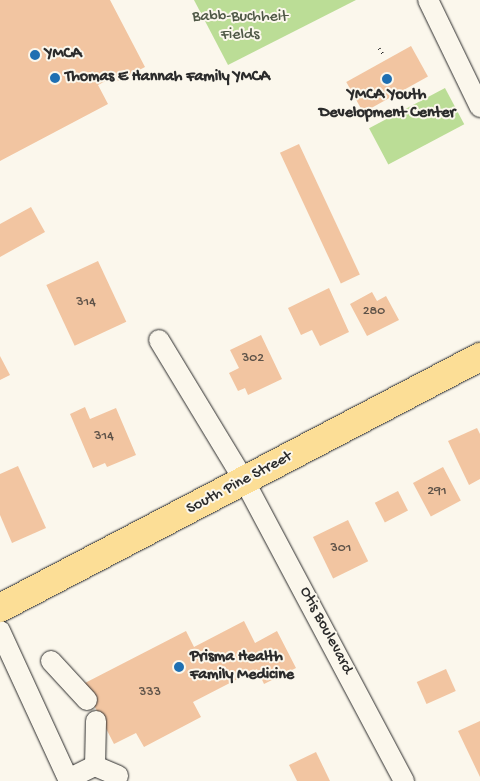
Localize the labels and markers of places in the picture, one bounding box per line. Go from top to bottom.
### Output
place label: YMCA [45,45,82,65]
marker: YMCA [29,49,41,61]
place label: Thomas E Hannah Family YMCA [65,68,270,88]
marker: Thomas E Hannah Family YMCA [49,72,61,84]
marker: YMCA Youth Development Center [381,73,393,85]
place label: YMCA Youth Development Center [319,86,455,124]
place label: Prisma Health Family Medicine [190,648,294,686]
marker: Prisma Health Family Medicine [172,660,186,674]

